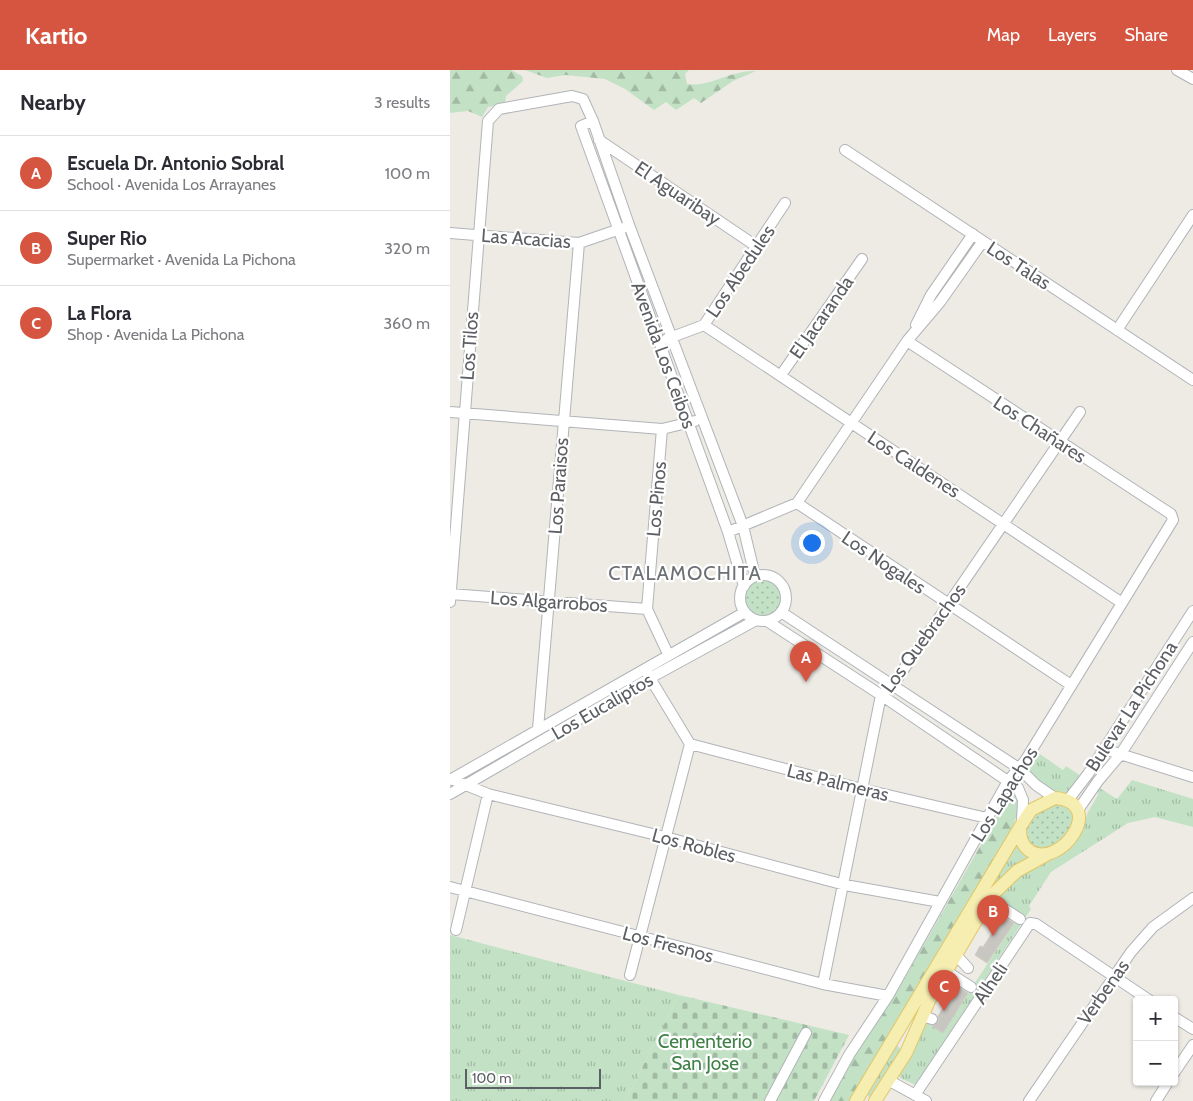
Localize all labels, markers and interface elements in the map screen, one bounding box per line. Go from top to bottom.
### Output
text: Kartio [25,21,88,50]
text: Map [987,24,1020,46]
text: Layers [1048,24,1097,46]
text: Share [1125,24,1168,46]
text: Nearby [20,90,86,115]
text: 3 results [374,93,430,112]
text: Escuela Dr. Antonio Sobral [67,152,284,175]
street label: El Aguaribay [631,156,725,231]
text: A [31,164,41,183]
text: 100 m [385,164,430,183]
text: School · Avenida Los Arrayanes [67,175,276,194]
street label: Los Abedules [701,221,780,322]
street label: Las Acacias [480,224,572,253]
text: Super Rio [67,227,147,250]
street label: Los Talas [982,236,1055,295]
text: B [31,239,41,258]
text: 320 m [384,239,430,258]
text: Supermarket · Avenida La Pichona [67,250,296,269]
street label: El Jacaranda [784,271,858,363]
street label: Avenida Los Ceibos [626,279,701,432]
text: La Flora [67,302,131,325]
street label: Los Tilos [456,311,483,381]
text: C [31,314,41,333]
text: 360 m [383,314,430,333]
text: Shop · Avenida La Pichona [67,325,244,344]
street label: Los Chañares [989,391,1091,468]
street label: Los Caldenes [863,426,964,503]
street label: Los Paraisos [544,437,573,535]
street label: Los Pinos [642,460,671,538]
street label: Los Nogales [837,526,930,599]
your location [799,530,825,556]
district label: CTALAMOCHITA [608,561,762,585]
street label: Los Quebrachos [876,579,971,697]
street label: Los Algarrobos [489,586,609,617]
street label: Bulevar La Pichona [1081,637,1182,776]
pin: A [790,641,822,682]
street label: Los Eucaliptos [547,668,657,745]
street label: Los Lapachos [966,742,1043,846]
street label: Las Palmeras [785,759,891,806]
street label: Los Robles [649,823,739,868]
pin: B [977,895,1009,936]
street label: Los Fresnos [620,921,716,968]
street label: Verbenas [1073,955,1134,1029]
street label: Alheli [968,958,1012,1008]
pin: C [928,970,960,1011]
map controls [1133,996,1178,1086]
button: + [1133,996,1178,1041]
park label: Cementerio San Jose [658,1030,752,1075]
button: − [1133,1041,1178,1086]
scale bar [465,1066,601,1089]
text: 100 m [472,1069,512,1087]

